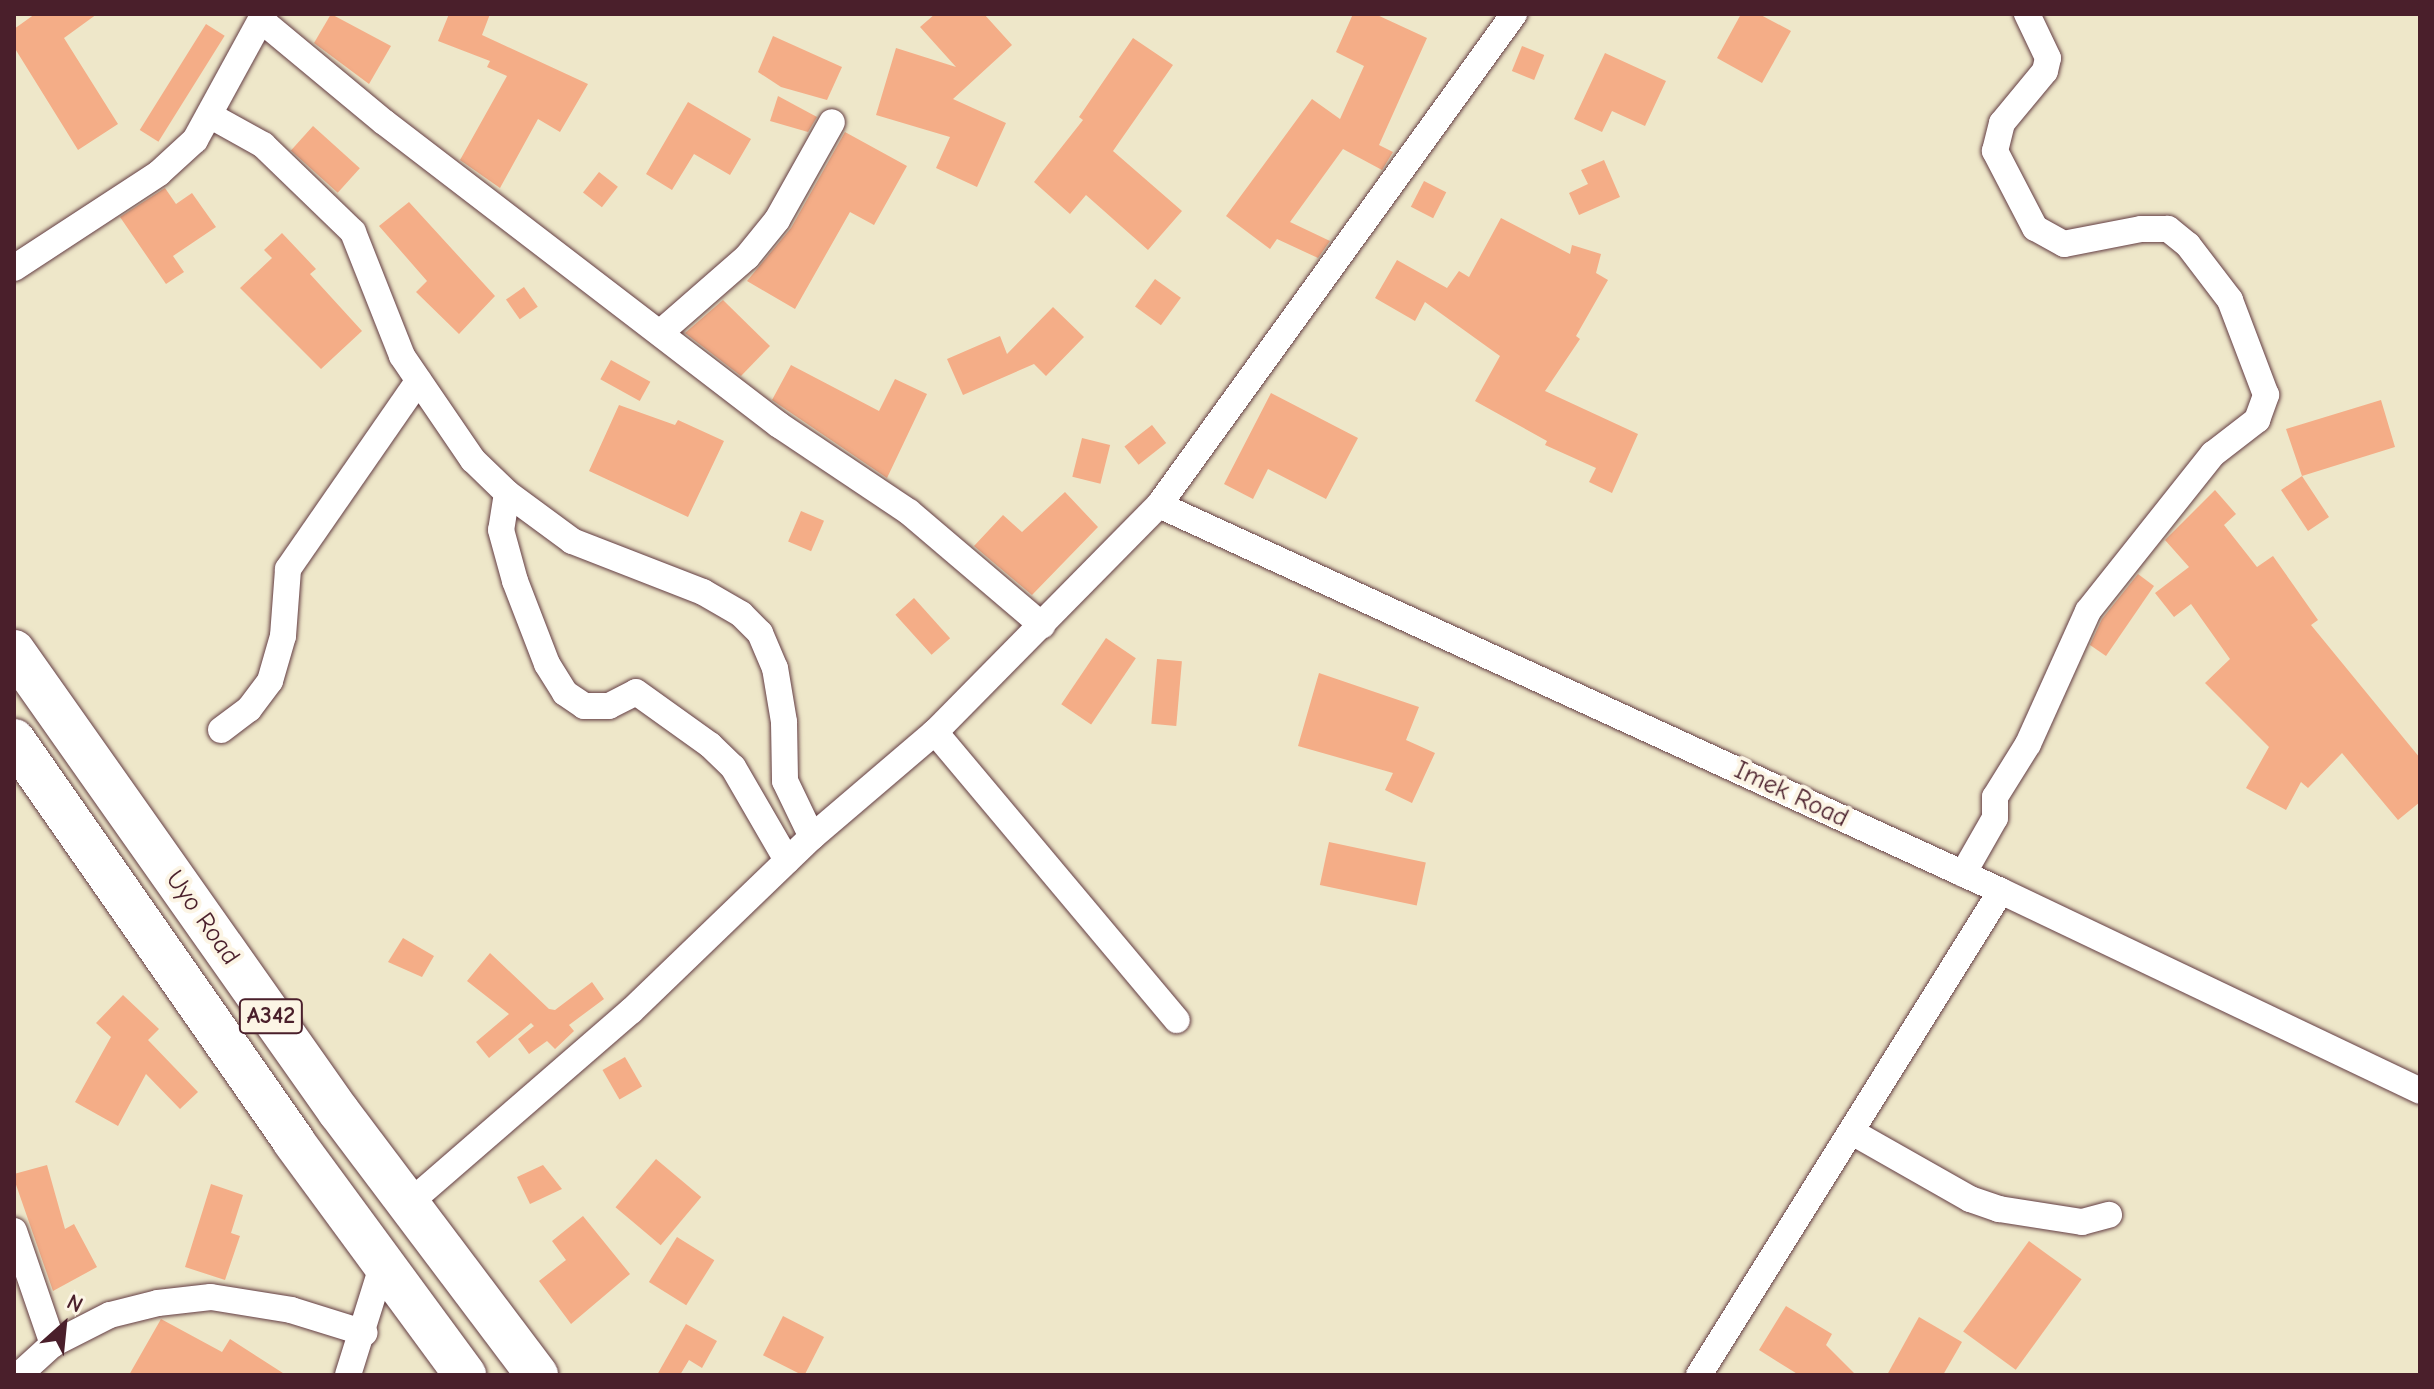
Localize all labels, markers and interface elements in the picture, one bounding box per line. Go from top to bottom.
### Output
street label: Imek Road [1729,755,1853,835]
street label: Uyo Road [158,865,246,971]
road number: A342 [237,996,305,1036]
north arrow [24,1285,104,1365]
text: N [63,1289,87,1318]

